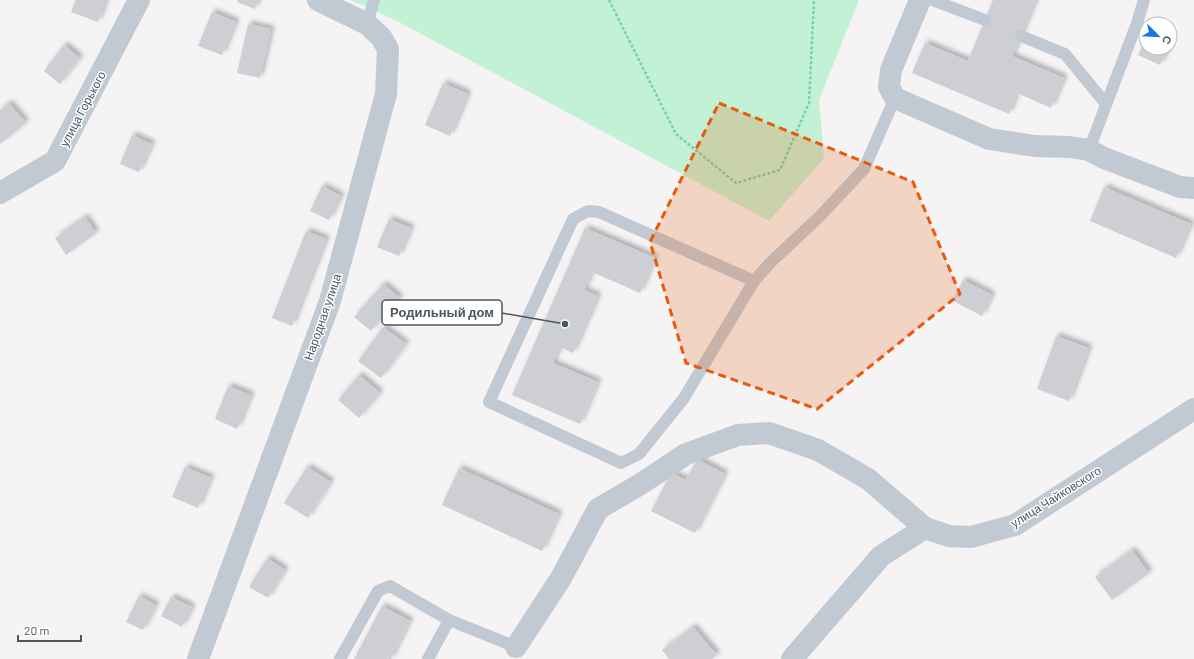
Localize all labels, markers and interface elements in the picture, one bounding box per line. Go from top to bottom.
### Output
north arrow [1138,16,1178,56]
text: С [1160,34,1175,47]
street label: улица Горького [56,68,109,149]
street label: Народная улица [301,271,344,362]
callout: Родильный дом [382,300,502,325]
text: Родильный дом [390,304,494,320]
street label: улица Чайковского [1008,463,1104,530]
scale bar [18,617,81,643]
text: 20 m [24,623,50,637]

